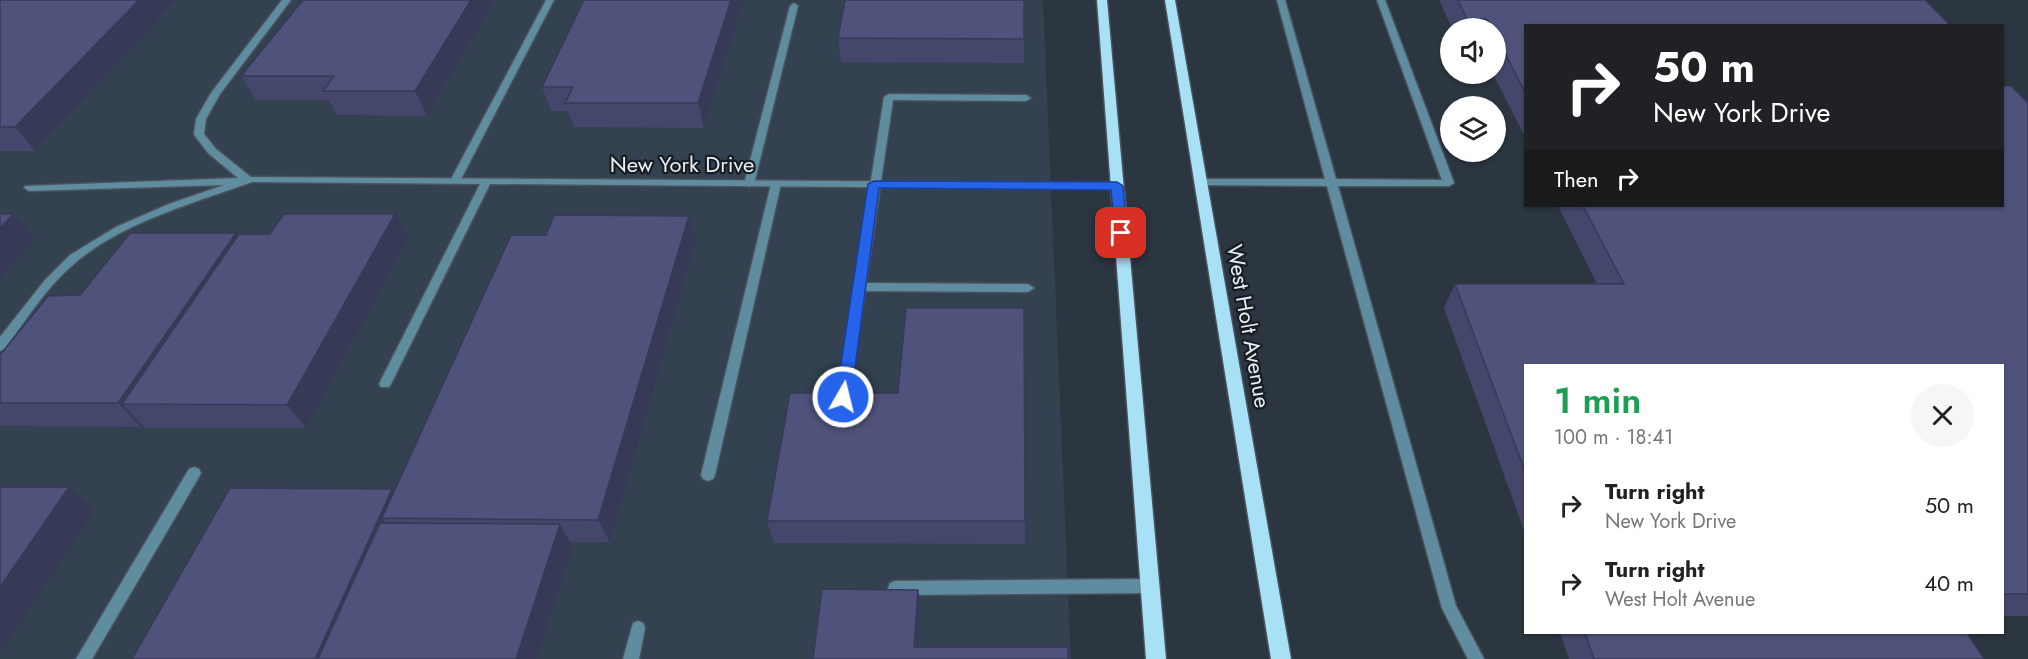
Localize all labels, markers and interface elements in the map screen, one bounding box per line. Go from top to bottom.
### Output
map controls [1440,18,1506,162]
button: sound [1440,18,1506,84]
text: 50 m [1653,37,1755,98]
icon: right [1554,48,1632,126]
text: New York Drive [1653,93,1830,132]
button: layers [1440,96,1506,162]
street label: New York Drive [610,148,754,180]
icon: right [1611,162,1644,195]
text: Then [1554,163,1599,195]
pin [1095,207,1146,258]
icon: arrive [1104,216,1137,249]
street label: West Holt Avenue [1219,242,1279,410]
position arrow [811,365,875,429]
text: 1 min [1554,374,1641,426]
button: close [1911,384,1974,447]
text: 100 m · 18:41 [1554,423,1673,452]
text: Turn right [1605,475,1705,507]
icon: right [1554,489,1587,522]
text: 50 m [1925,489,1974,521]
text: New York Drive [1605,507,1736,536]
text: Turn right [1605,553,1705,585]
icon: right [1554,567,1587,600]
text: 40 m [1924,567,1974,599]
text: West Holt Avenue [1605,585,1755,614]

